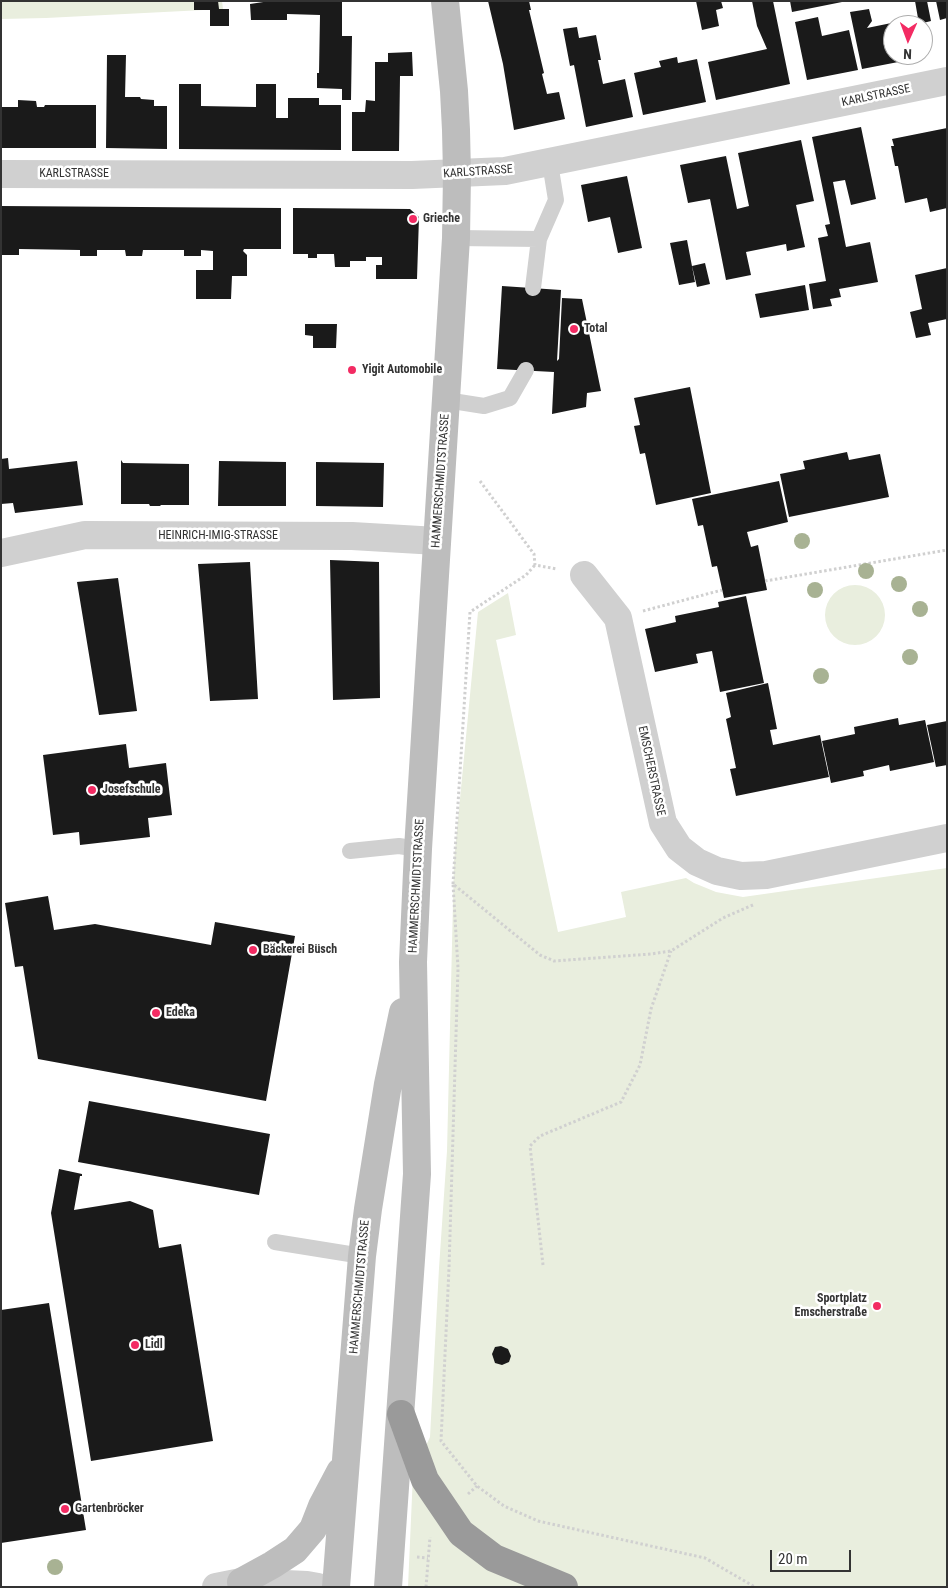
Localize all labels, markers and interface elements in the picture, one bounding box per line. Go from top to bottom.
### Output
north arrow [883,15,933,65]
text: N [903,46,912,62]
street label: KARLSTRASSE [840,82,912,110]
street label: KARLSTRASSE [443,162,513,182]
street label: KARLSTRASSE [39,167,109,181]
place label: Grieche [423,212,460,226]
marker: Grieche [407,213,419,225]
place label: Total [584,322,608,336]
marker: Total [568,323,580,335]
place label: Yigit Automobile [362,363,442,377]
marker: Yigit Automobile [346,364,358,376]
street label: HAMMERSCHMIDTSTRASSE [429,413,453,549]
street label: HEINRICH-IMIG-STRASSE [158,529,278,543]
street label: EMSCHERSTRASSE [634,725,668,817]
place label: Josefschule [102,783,161,797]
marker: Josefschule [86,784,98,796]
street label: HAMMERSCHMIDTSTRASSE [406,818,428,954]
place label: Bäckerei Büsch [263,943,337,957]
marker: Bäckerei Büsch [247,944,259,956]
place label: Edeka [166,1006,195,1020]
marker: Edeka [150,1007,162,1019]
street label: HAMMERSCHMIDTSTRASSE [347,1219,373,1355]
place label: Sportplatz Emscherstraße [795,1292,867,1320]
marker: Sportplatz Emscherstraße [871,1300,883,1312]
place label: Lidl [145,1338,163,1352]
marker: Lidl [129,1339,141,1351]
place label: Gartenbröcker [75,1502,144,1516]
marker: Gartenbröcker [59,1503,71,1515]
scale bar [773,1540,854,1572]
text: 20 m [778,1550,808,1568]

